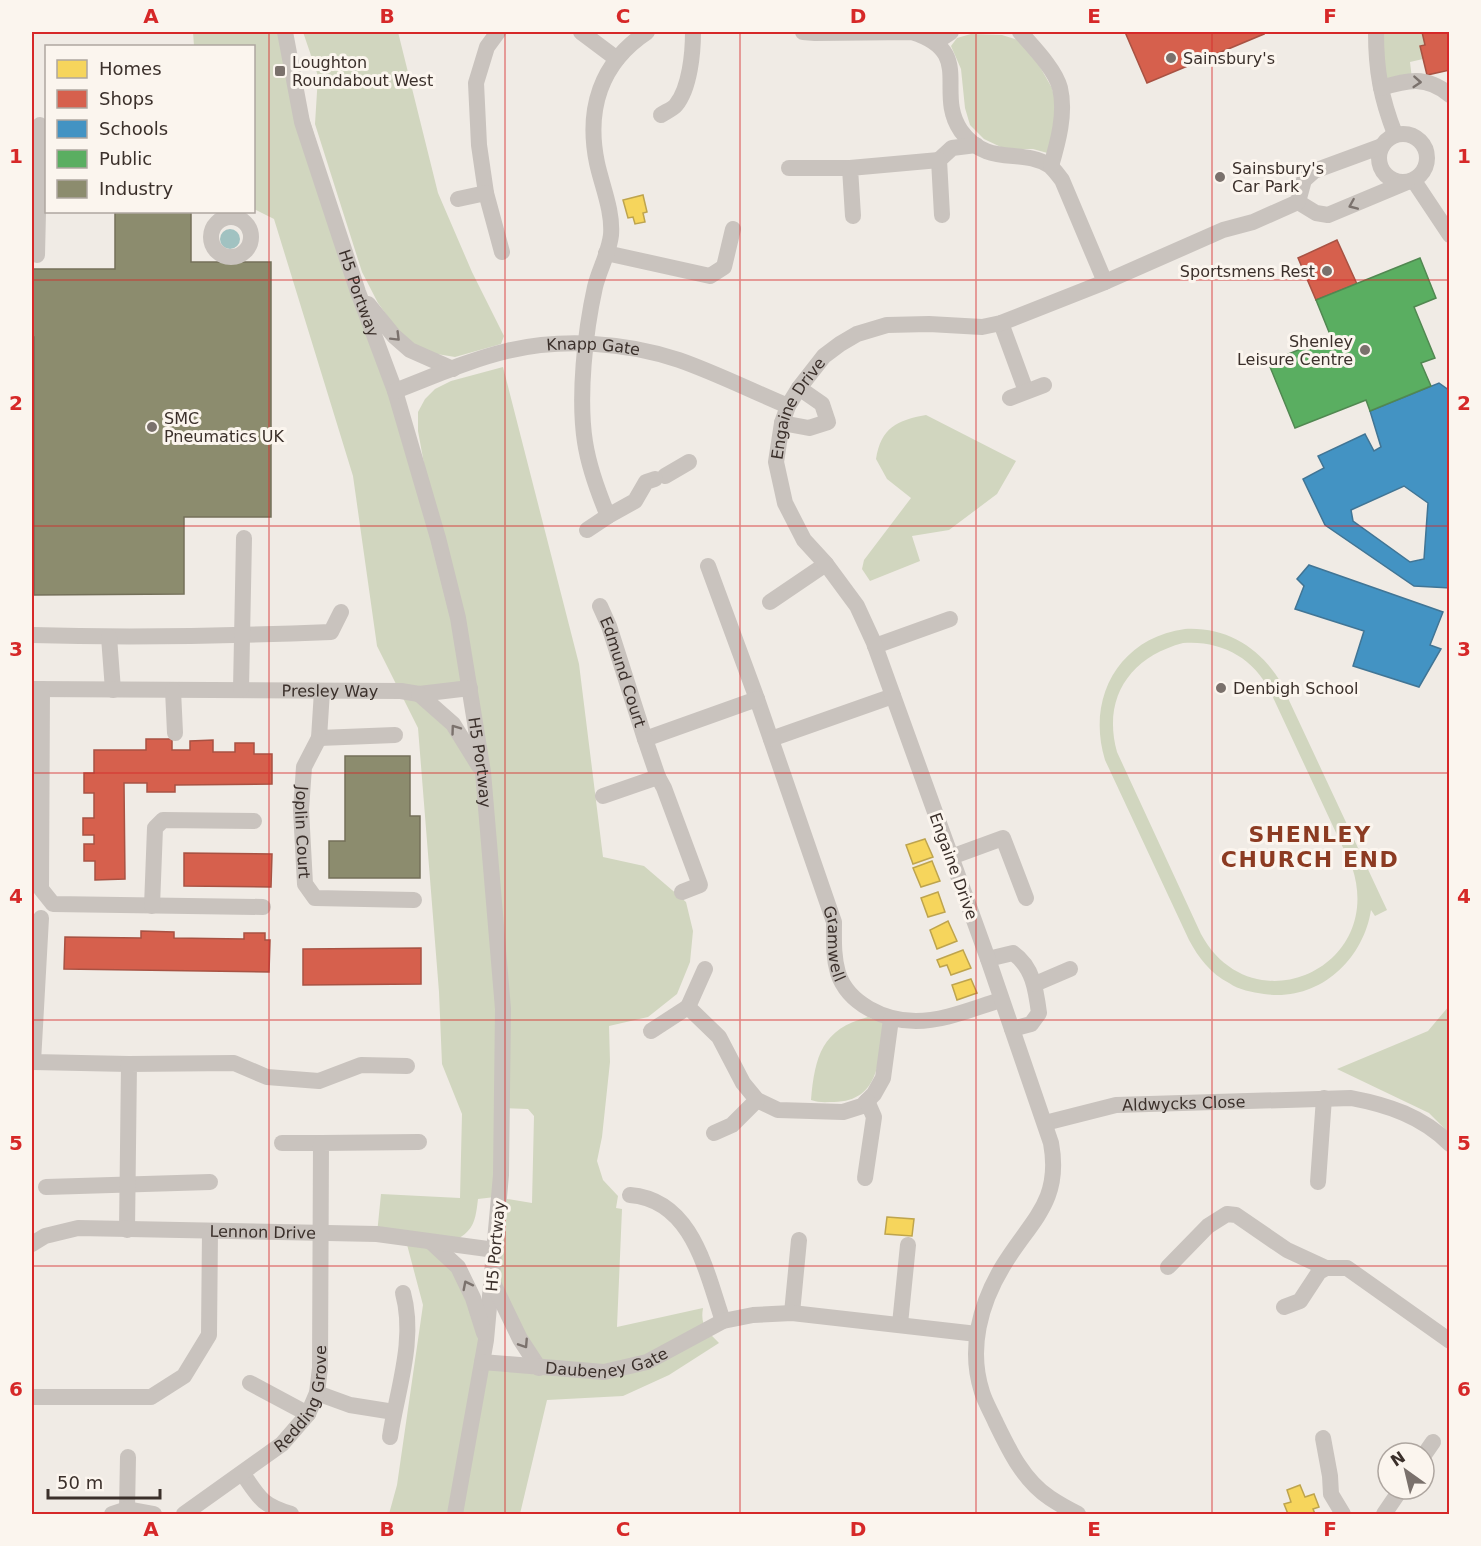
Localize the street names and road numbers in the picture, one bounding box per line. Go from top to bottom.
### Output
street label: H5 Portway [335,247,383,340]
street label: Knapp Gate [546,334,642,360]
street label: Engaine Drive [768,354,829,461]
street label: Edmund Court [596,614,650,730]
street label: Presley Way [282,681,378,701]
street label: H5 Portway [464,716,495,809]
street label: Joplin Court [291,784,314,879]
street label: Engaine Drive [925,810,982,922]
street label: Gramwell [819,903,849,985]
street label: Aldwycks Close [1122,1092,1246,1115]
street label: H5 Portway [482,1200,509,1292]
street label: Lennon Drive [209,1222,316,1243]
street label: Daubeney Gate [544,1344,671,1382]
street label: Redding Grove [271,1345,330,1457]

